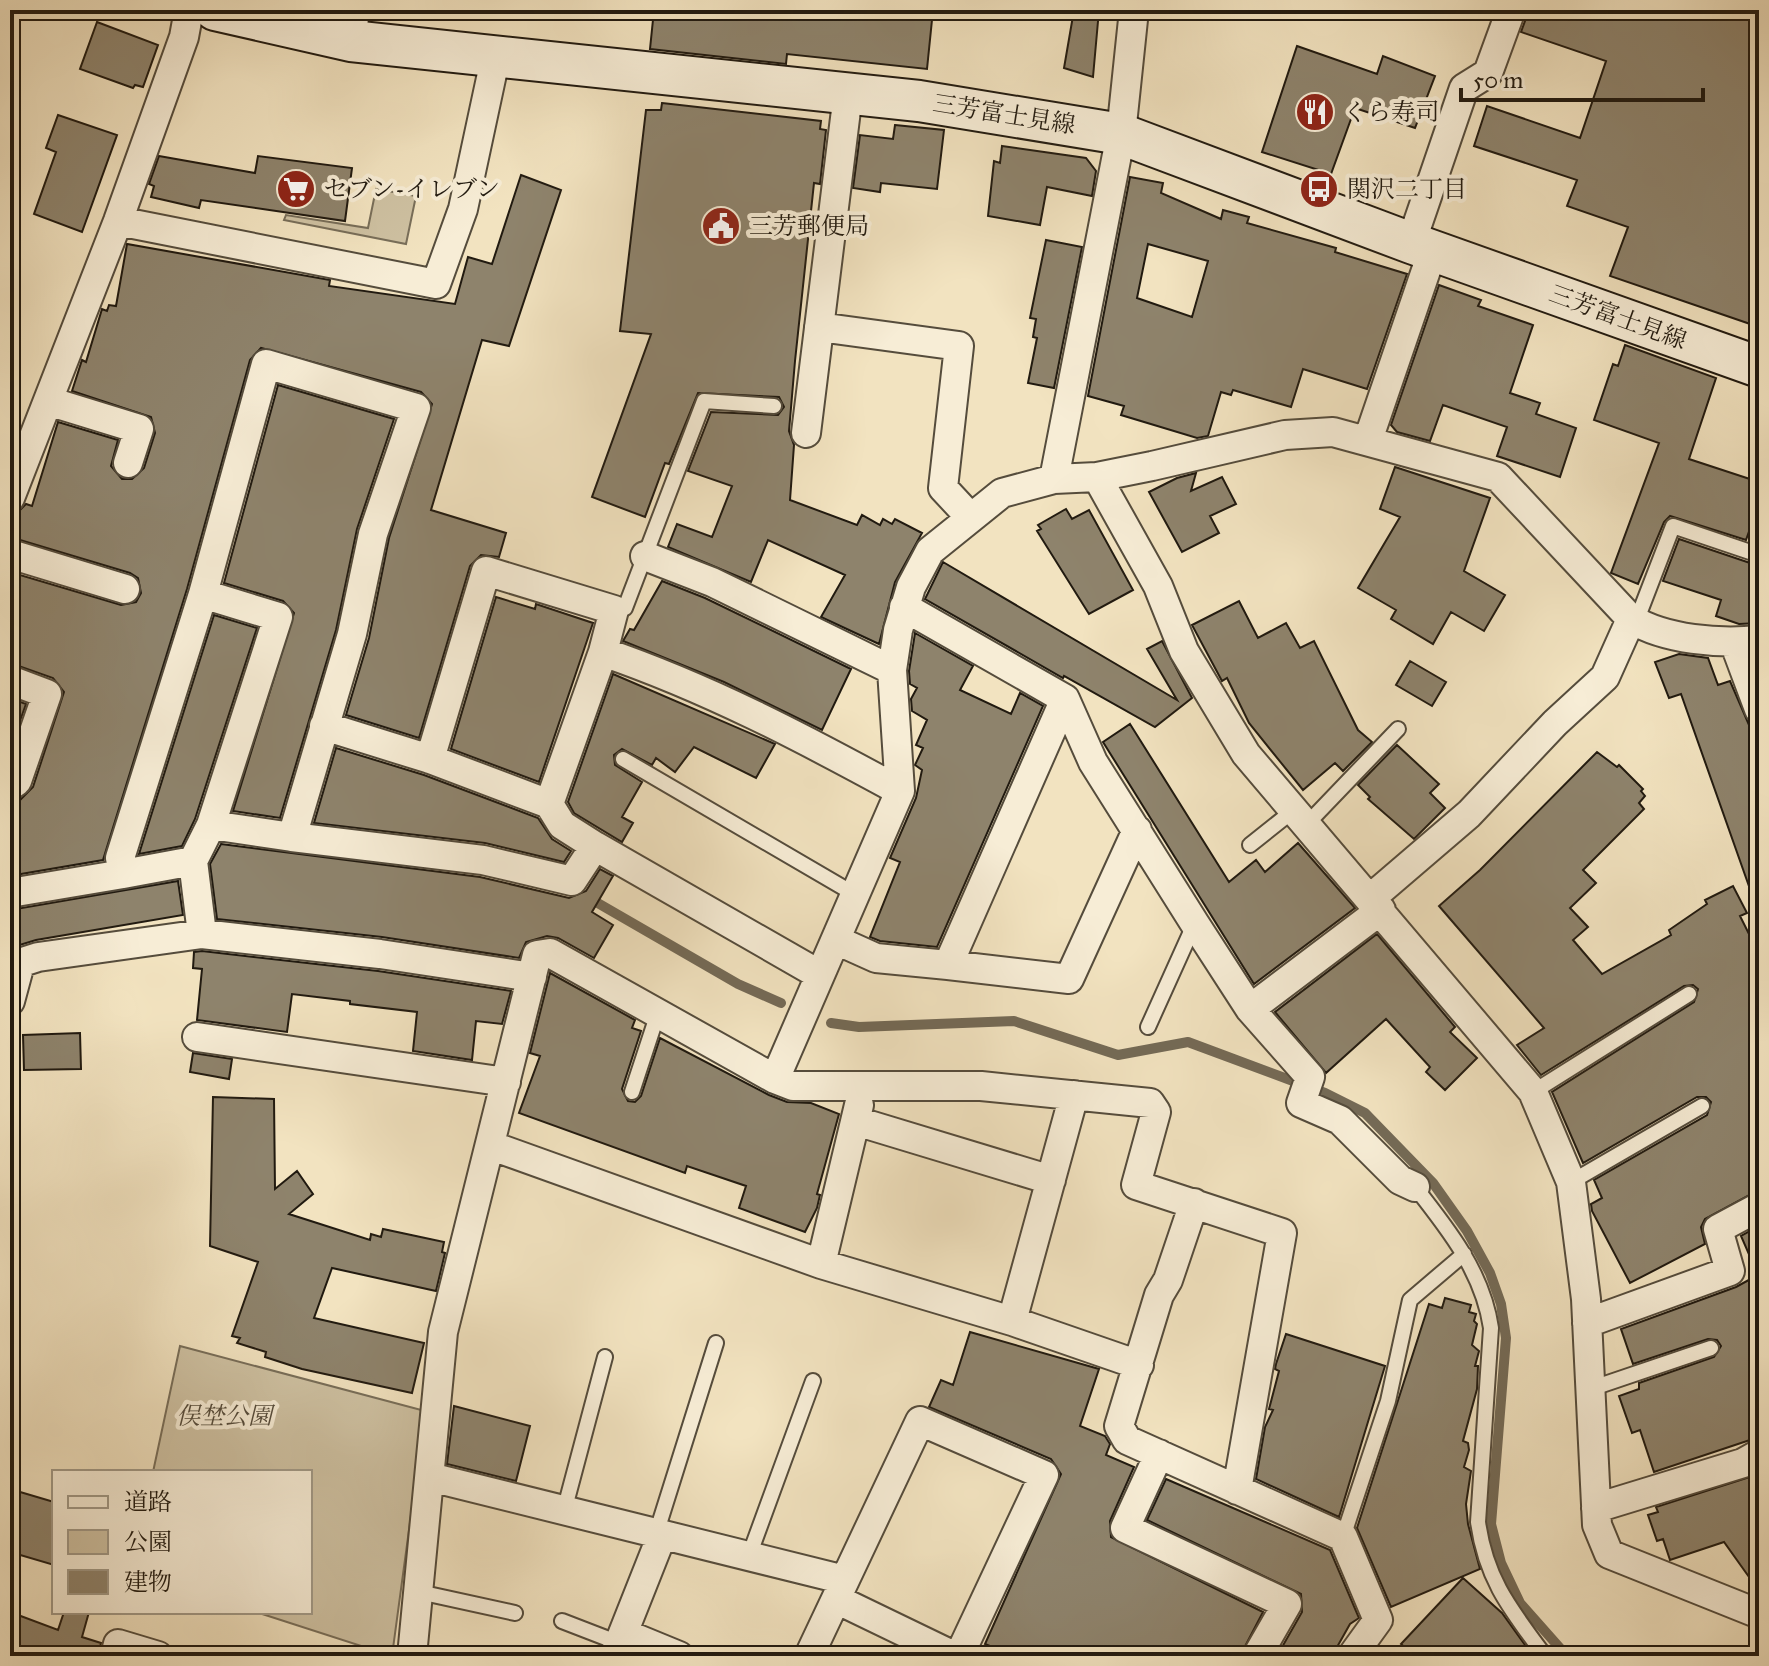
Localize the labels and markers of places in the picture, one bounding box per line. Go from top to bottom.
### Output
restaurant icon: くら寿司 [1294,91,1336,133]
place label: くら寿司 [1343,97,1439,127]
supermarket icon: セブン-イレブン [275,168,317,210]
bus stop icon: 関沢二丁目 [1298,168,1340,210]
place label: セブン-イレブン [324,174,500,204]
place label: 関沢二丁目 [1347,174,1467,204]
public building icon: 三芳郵便局 [700,205,742,247]
place label: 三芳郵便局 [749,211,869,241]

